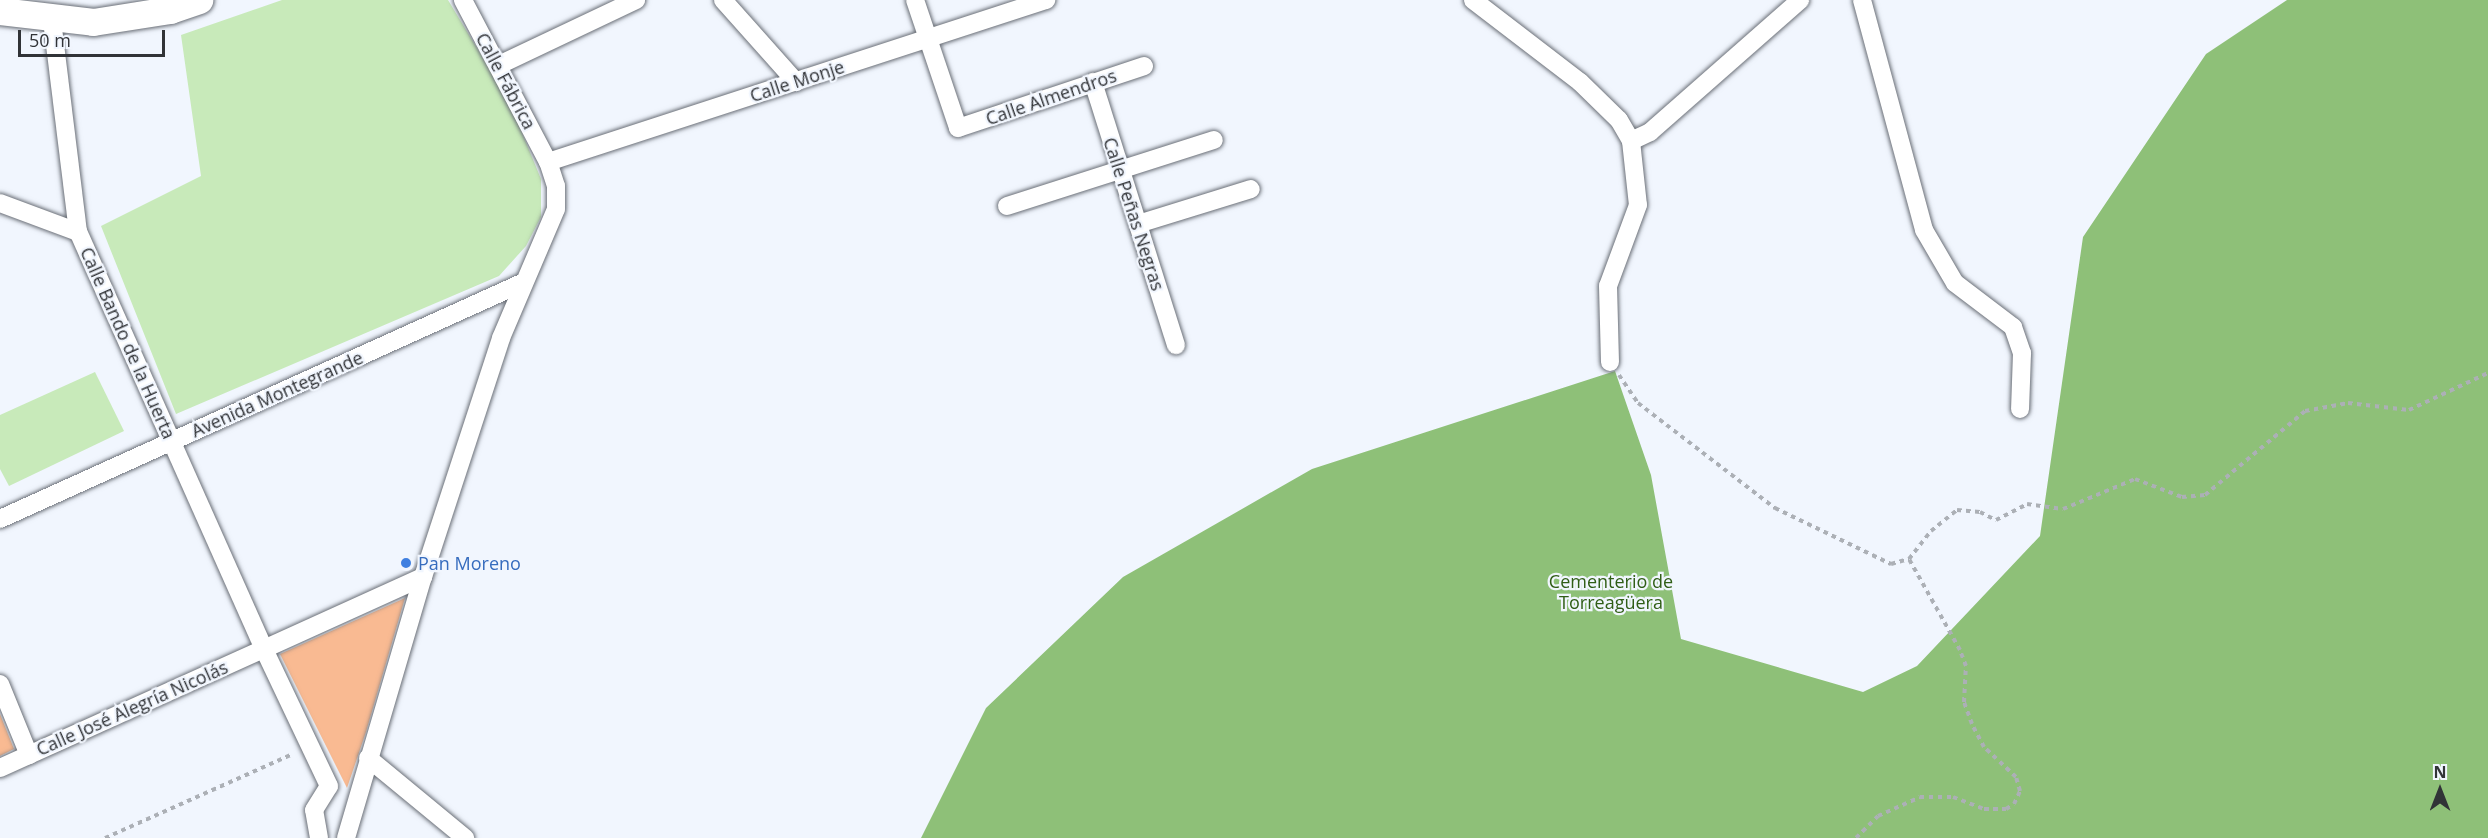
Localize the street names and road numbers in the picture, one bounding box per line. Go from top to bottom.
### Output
street label: Calle Fábrica [472,29,540,133]
street label: Calle Monje [747,56,847,106]
street label: Calle Almendros [983,65,1119,129]
street label: Calle Peñas Negras [1099,135,1169,293]
street label: Calle Bando de la Huerta [76,244,180,442]
street label: Avenida Montegrande [188,346,366,442]
street label: Calle José Alegría Nicolás [33,656,231,760]

